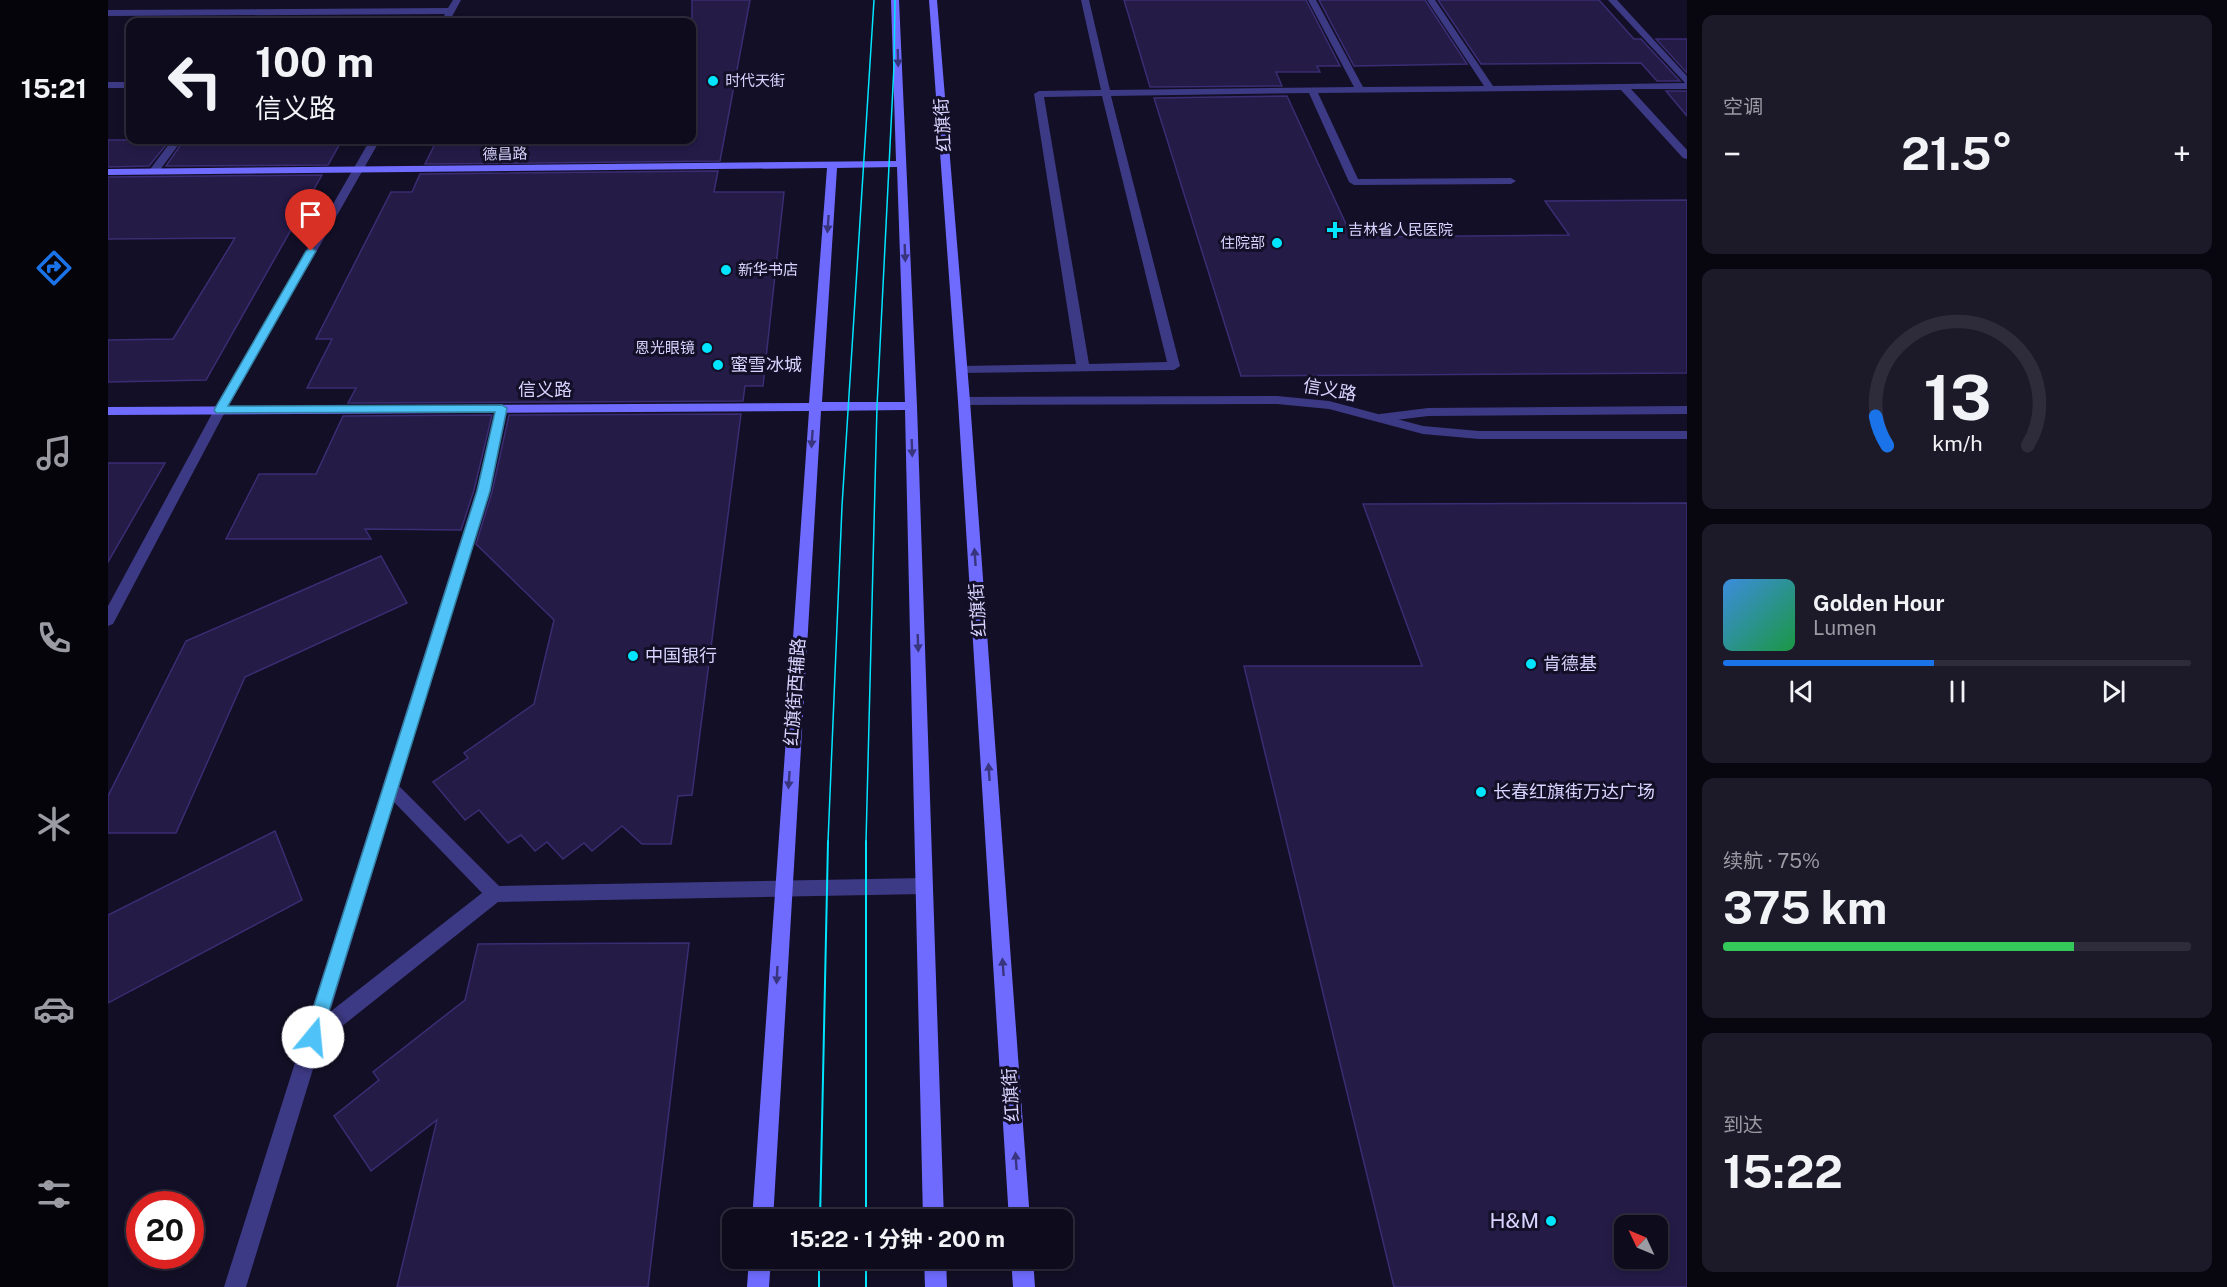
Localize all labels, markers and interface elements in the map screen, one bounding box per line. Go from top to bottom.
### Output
text: 100 m [255,37,374,86]
icon: left [156,42,234,120]
one-way arrow [893,49,902,68]
text: 15:21 [21,72,87,104]
place label: 时代天街 [725,72,785,89]
marker: 时代天街 [706,74,720,88]
text: 信义路 [255,92,336,124]
text: 空调 [1723,95,1763,119]
street label: 红旗街 [930,97,955,153]
text: 21.5° [1901,127,2013,180]
text: − [1723,135,1741,173]
text: + [2173,135,2191,173]
street label: 德昌路 [482,145,528,162]
pin [285,189,336,251]
icon: arrive [294,198,327,231]
one-way arrow [823,214,833,233]
marker: 吉林省人民医院 [1326,221,1344,239]
place label: 吉林省人民医院 [1348,221,1453,238]
place label: 住院部 [1220,234,1265,251]
marker: 住院部 [1270,236,1284,250]
one-way arrow [900,244,910,263]
icon: directions [33,247,75,289]
place label: 新华书店 [738,261,798,278]
marker: 新华书店 [719,263,733,277]
place label: 恩光眼镜 [635,339,695,356]
marker: 恩光眼镜 [700,341,714,355]
place label: 蜜雪冰城 [730,354,802,375]
marker: 蜜雪冰城 [711,358,725,372]
text: 13 [1923,361,1991,434]
street label: 信义路 [1302,374,1358,405]
street label: 信义路 [518,379,572,400]
one-way arrow [807,430,817,449]
icon: music [33,432,75,474]
text: km/h [1932,432,1982,457]
one-way arrow [907,439,917,458]
one-way arrow [970,547,980,566]
street label: 红旗街 [965,582,990,638]
text: Golden Hour [1813,590,1944,616]
text: Lumen [1813,616,1877,640]
icon: phone [33,617,75,659]
one-way arrow [913,634,922,653]
street label: 红旗街西辅路 [780,637,809,747]
place label: 中国银行 [645,645,717,666]
marker: 中国银行 [626,649,640,663]
place label: 肯德基 [1543,653,1597,674]
marker: 肯德基 [1524,657,1538,671]
icon: previous [1785,675,1818,708]
icon: pause [1941,675,1974,708]
icon: next [2097,675,2130,708]
one-way arrow [985,762,994,781]
one-way arrow [784,771,794,790]
place label: 长春红旗街万达广场 [1493,781,1655,802]
marker: 长春红旗街万达广场 [1474,785,1488,799]
icon: climate [33,803,75,845]
text: 续航 · 75% [1723,849,1820,873]
text: 375 km [1723,881,1887,934]
one-way arrow [998,957,1007,976]
one-way arrow [772,966,781,985]
icon: car [33,988,75,1030]
position arrow [281,1005,345,1069]
street label: 红旗街 [998,1067,1023,1123]
text: 到达 [1723,1113,1763,1137]
text: 15:22 [1723,1145,1843,1198]
one-way arrow [1011,1152,1020,1171]
icon: filters [33,1173,75,1215]
speed limit sign: 20 [126,1191,204,1269]
place label: H&M [1489,1208,1539,1233]
marker: H&M [1544,1214,1558,1228]
north arrow [1614,1215,1668,1269]
map controls [1614,1215,1668,1269]
text: 15:22 · 1 分钟 · 200 m [790,1226,1005,1252]

